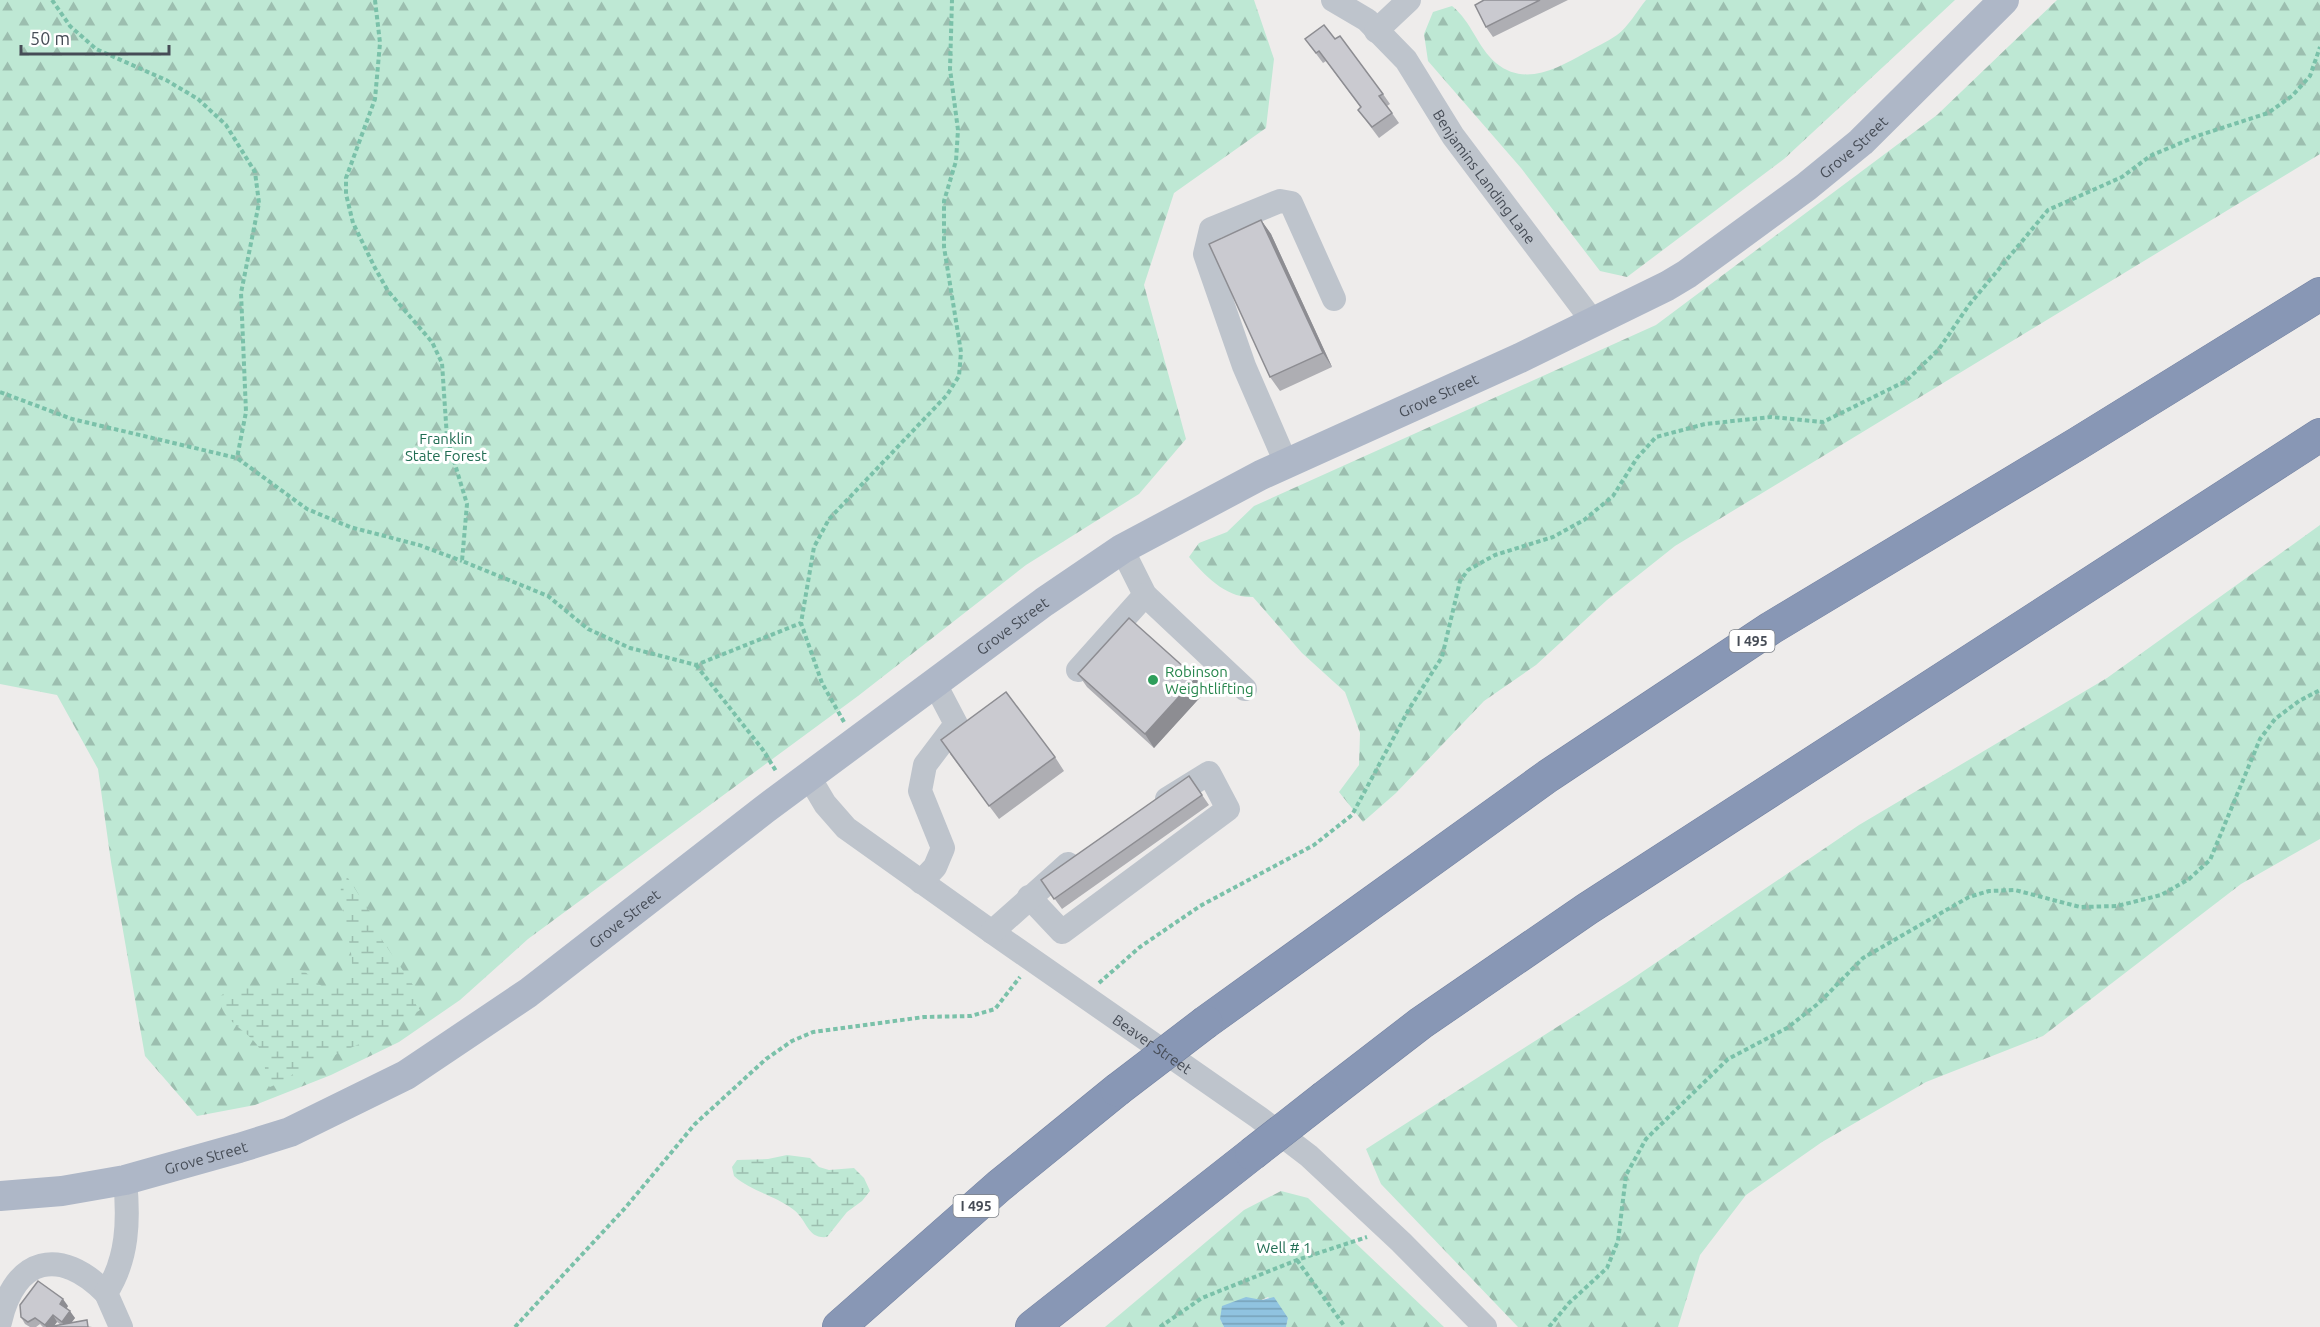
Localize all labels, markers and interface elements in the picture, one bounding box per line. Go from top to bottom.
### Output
scale bar [21,18,170,56]
text: 50 m [30,28,70,48]
street label: Benjamins Landing Lane [1430,106,1540,247]
street label: Grove Street [1816,112,1891,181]
street label: Grove Street [1396,370,1481,420]
park label: Franklin State Forest [405,430,487,464]
street label: Grove Street [973,593,1051,658]
road number: I 495 [1730,630,1774,652]
place label: Robinson Weightlifting [1165,663,1254,697]
marker: Robinson Weightlifting [1146,673,1160,687]
street label: Grove Street [585,885,663,951]
street label: Beaver Street [1110,1010,1195,1077]
street label: Grove Street [162,1137,249,1177]
road number: I 495 [954,1195,998,1217]
park label: Well # 1 [1257,1239,1312,1256]

